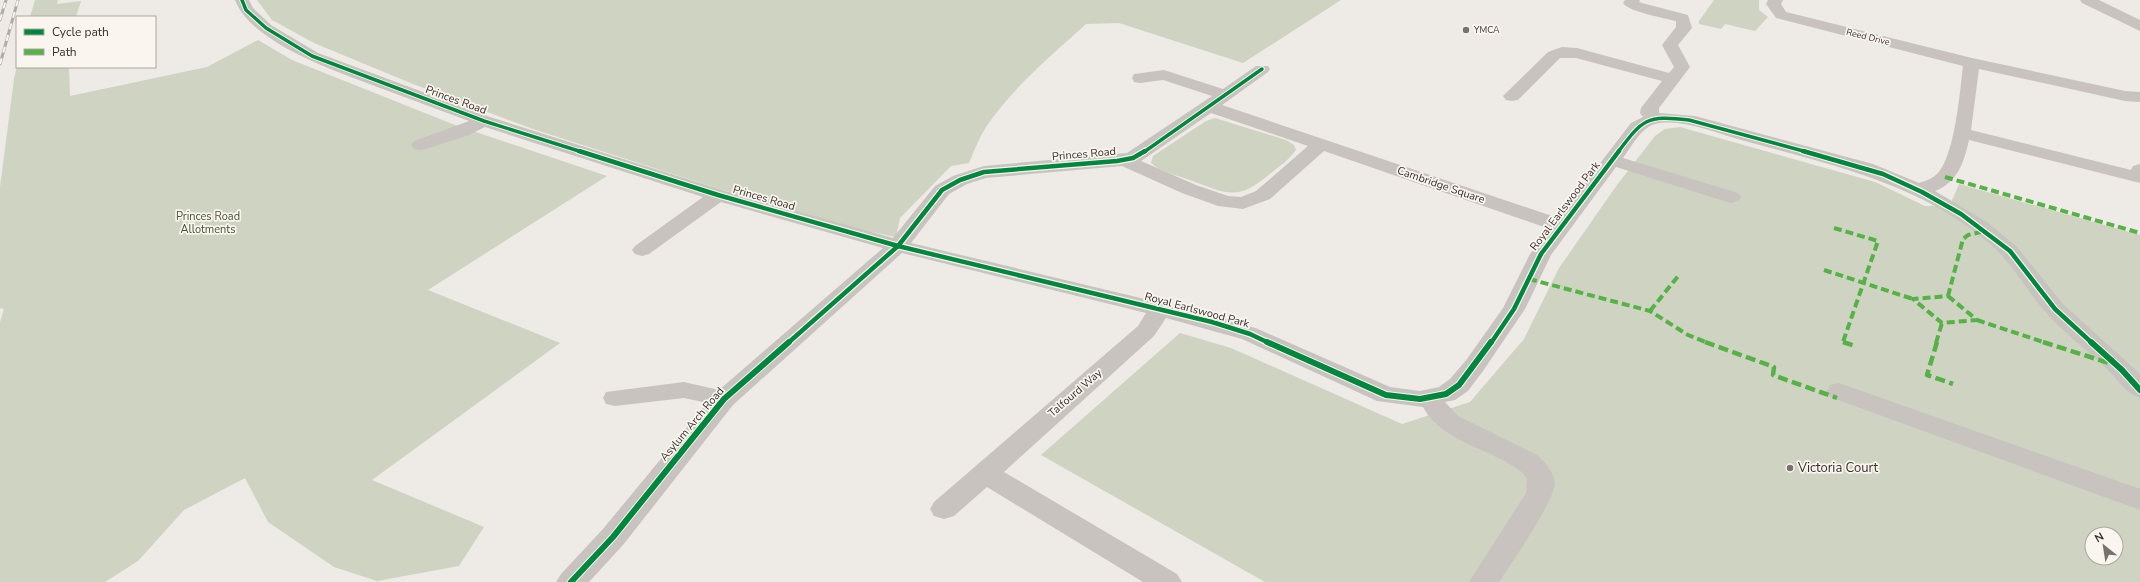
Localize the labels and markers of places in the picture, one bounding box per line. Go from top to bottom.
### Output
place label: YMCA [1473,24,1500,36]
marker: YMCA [1461,25,1471,35]
place label: Victoria Court [1797,459,1878,477]
marker: Victoria Court [1785,463,1795,473]

